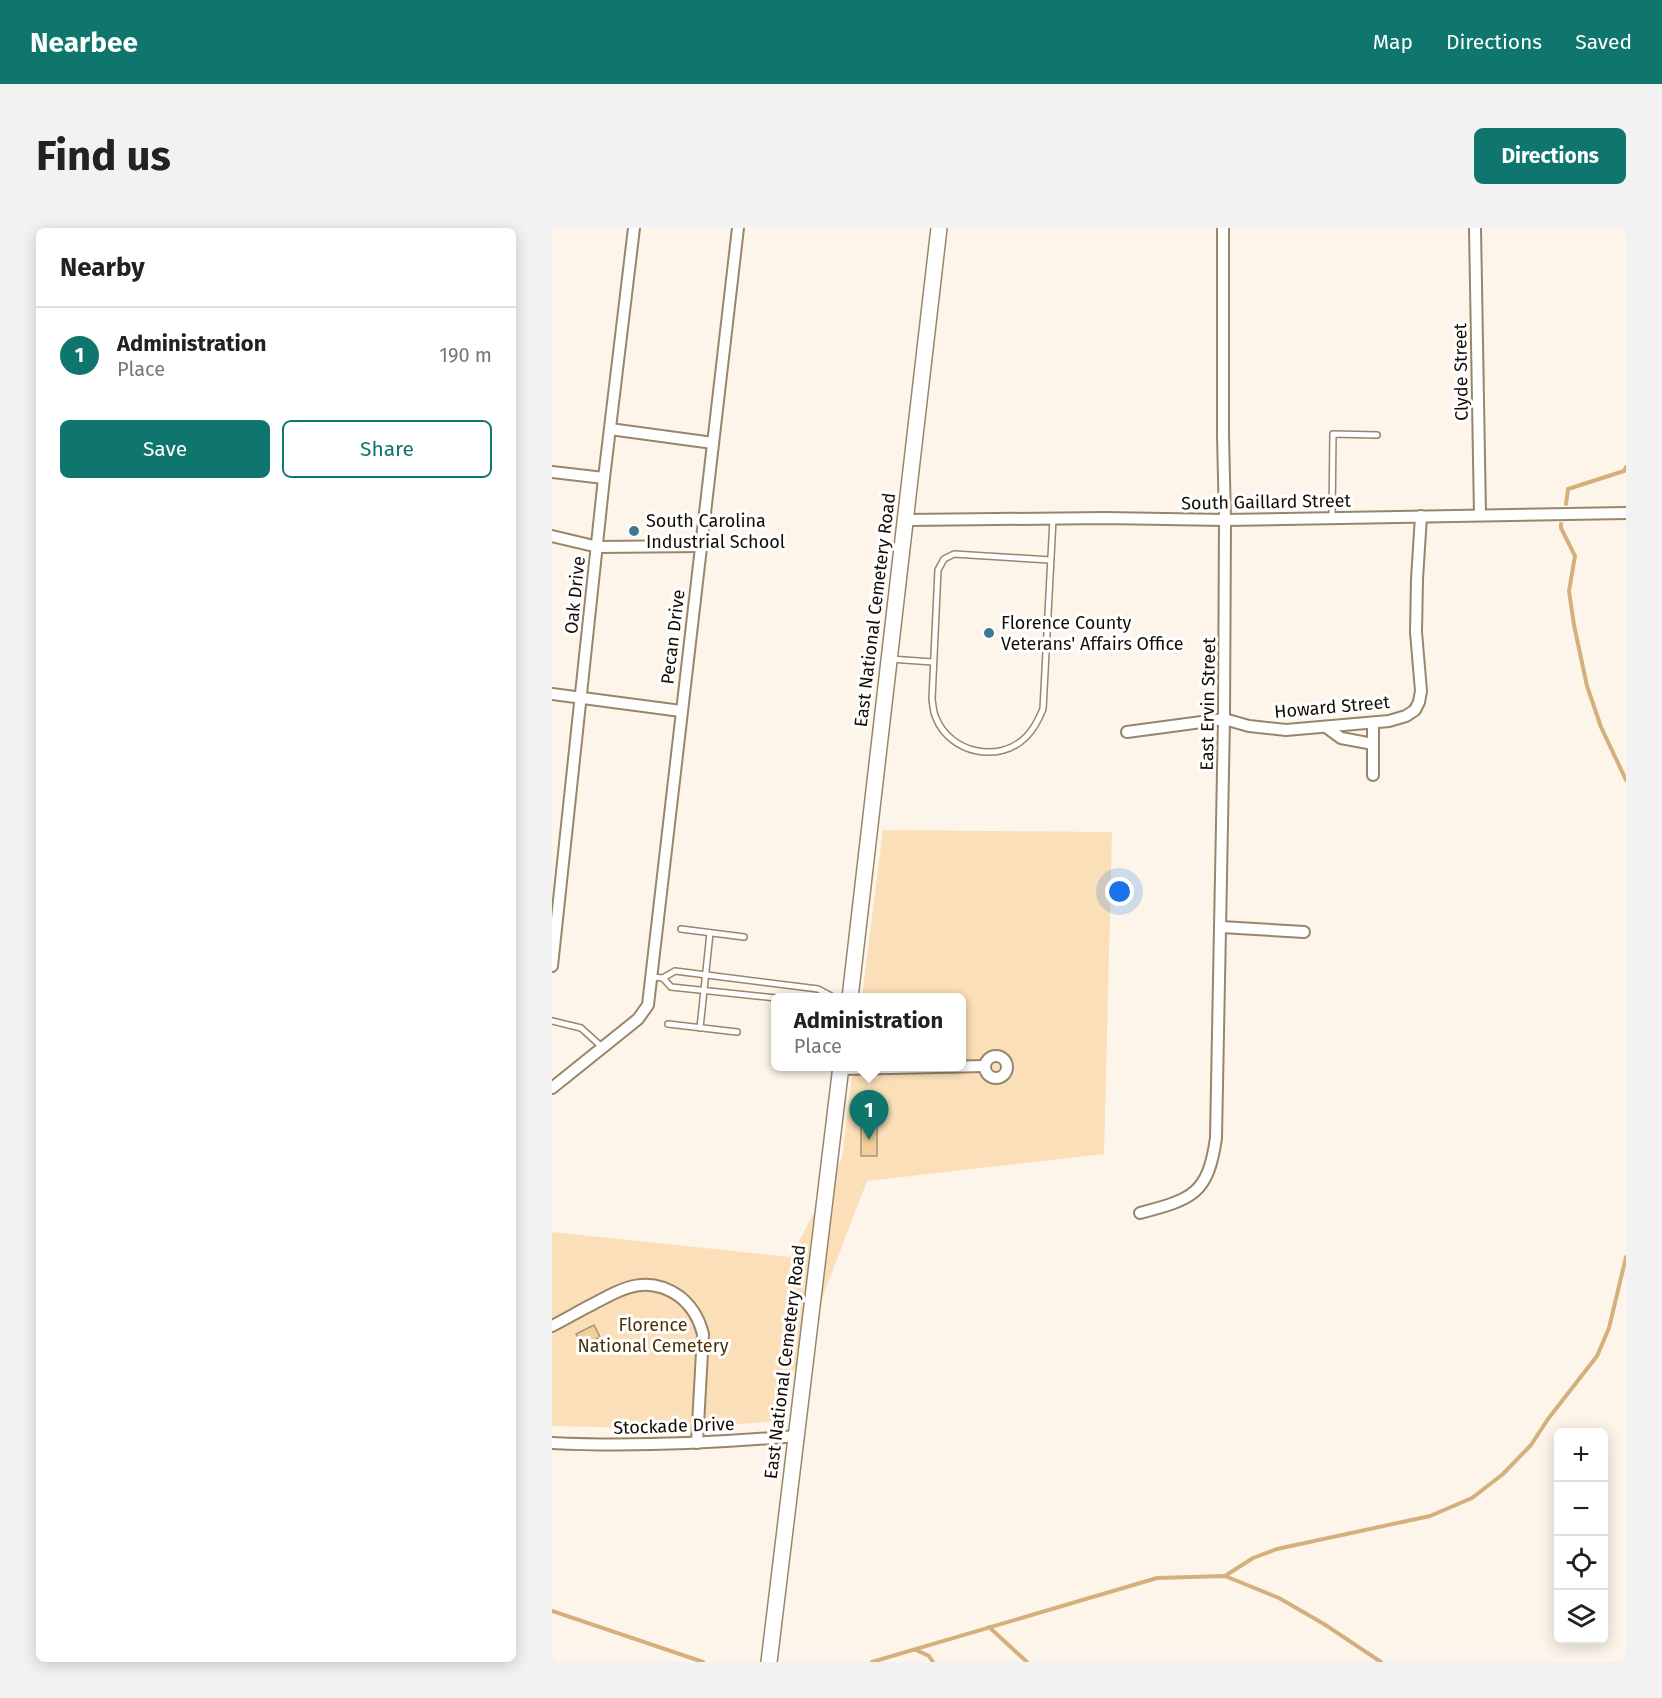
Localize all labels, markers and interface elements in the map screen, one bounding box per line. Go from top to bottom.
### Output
text: Nearbee [30,26,138,59]
text: Map [1373,29,1413,55]
text: Directions [1446,29,1542,55]
text: Saved [1575,29,1632,55]
button: Directions [1474,128,1626,184]
text: Find us [36,131,171,181]
text: Nearby [60,252,145,283]
street label: Clyde Street [1449,322,1473,421]
text: Administration [117,330,266,357]
text: 1 [75,343,84,367]
text: 190 m [439,343,492,367]
text: Place [117,357,165,381]
button: Save [60,420,270,478]
button: Share [282,420,492,478]
street label: South Gaillard Street [1181,490,1352,514]
street label: East National Cemetery Road [850,492,900,728]
place label: South Carolina Industrial School [646,510,785,553]
marker: South Carolina Industrial School [627,524,641,538]
street label: Oak Drive [560,555,590,635]
street label: Pecan Drive [656,588,690,686]
place label: Florence County Veterans' Affairs Office [1001,612,1184,655]
marker: Florence County Veterans' Affairs Office [982,626,996,640]
street label: East Ervin Street [1196,637,1220,771]
street label: Howard Street [1273,691,1391,723]
your location [1105,877,1134,906]
popup [771,993,966,1071]
text: Administration [794,1007,943,1034]
text: Place [794,1034,842,1058]
pin: 1 [850,1090,888,1140]
street label: East National Cemetery Road [760,1244,810,1480]
park label: Florence National Cemetery [578,1314,729,1357]
street label: Stockade Drive [613,1413,735,1439]
map controls [1554,1428,1608,1644]
button: + [1554,1428,1608,1482]
button: − [1554,1482,1608,1536]
button: locate [1554,1536,1608,1590]
button: layers [1554,1590,1608,1644]

